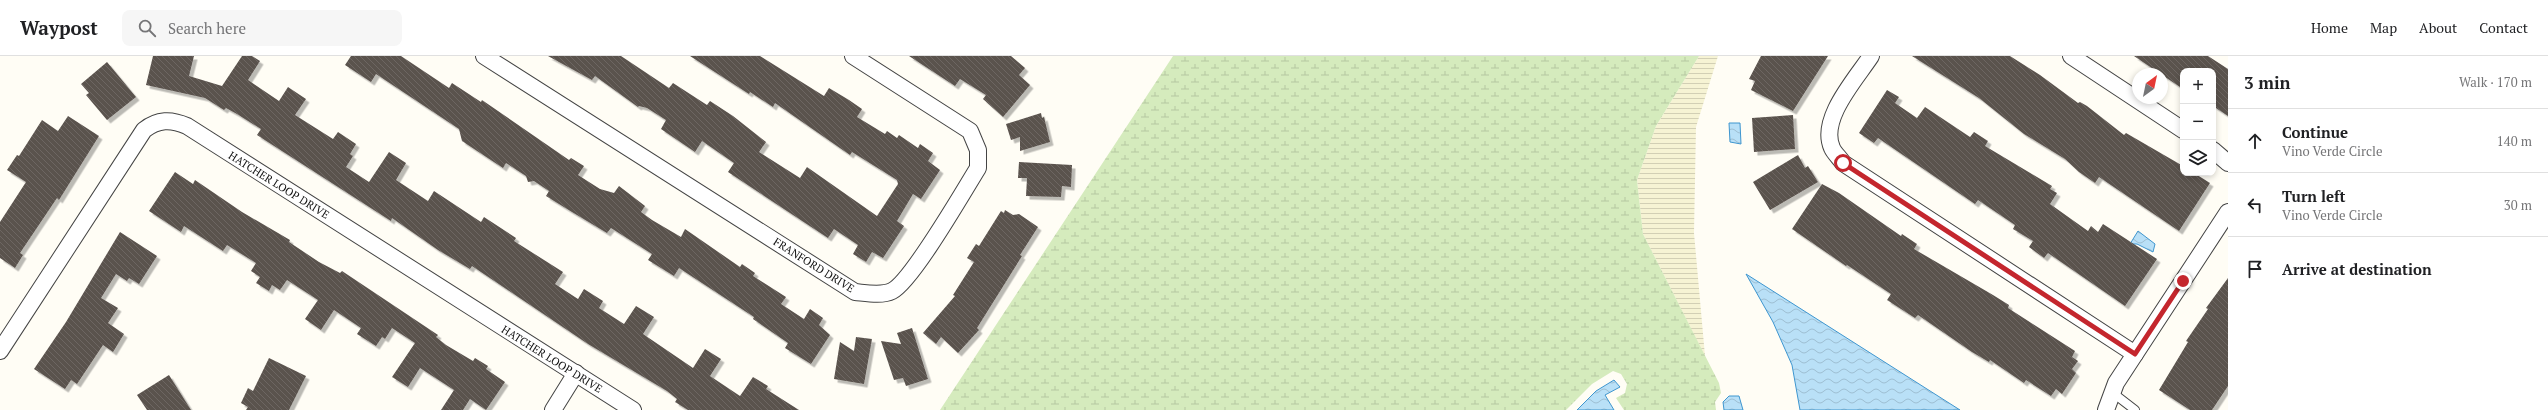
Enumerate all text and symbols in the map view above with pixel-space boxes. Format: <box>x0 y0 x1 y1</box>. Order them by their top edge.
search box <box>122 10 402 46</box>
text: Waypost <box>20 15 98 40</box>
icon: search <box>136 17 158 39</box>
text: Search here <box>168 18 246 38</box>
text: Home <box>2311 18 2348 37</box>
text: Map <box>2370 18 2397 37</box>
text: About <box>2419 18 2457 37</box>
text: Contact <box>2479 18 2528 37</box>
north arrow <box>2132 68 2168 104</box>
map controls <box>2180 68 2216 176</box>
button: + <box>2180 68 2216 104</box>
text: 3 min <box>2244 71 2291 94</box>
text: Walk · 170 m <box>2459 73 2532 91</box>
button: − <box>2180 104 2216 140</box>
text: Continue <box>2282 122 2348 142</box>
icon: ahead <box>2244 130 2266 152</box>
text: 140 m <box>2497 132 2532 150</box>
button: layers <box>2180 140 2216 176</box>
text: Vino Verde Circle <box>2282 142 2382 160</box>
street label: HATCHER LOOP DRIVE <box>226 148 332 222</box>
route start <box>1834 154 1852 172</box>
text: Turn left <box>2282 186 2346 206</box>
icon: left <box>2244 194 2266 216</box>
text: 30 m <box>2504 196 2532 214</box>
text: Vino Verde Circle <box>2282 206 2382 224</box>
street label: FRANFORD DRIVE <box>771 234 857 296</box>
icon: arrive <box>2244 258 2266 280</box>
text: Arrive at destination <box>2282 259 2432 279</box>
route end <box>2174 272 2192 290</box>
street label: HATCHER LOOP DRIVE <box>499 322 605 396</box>

